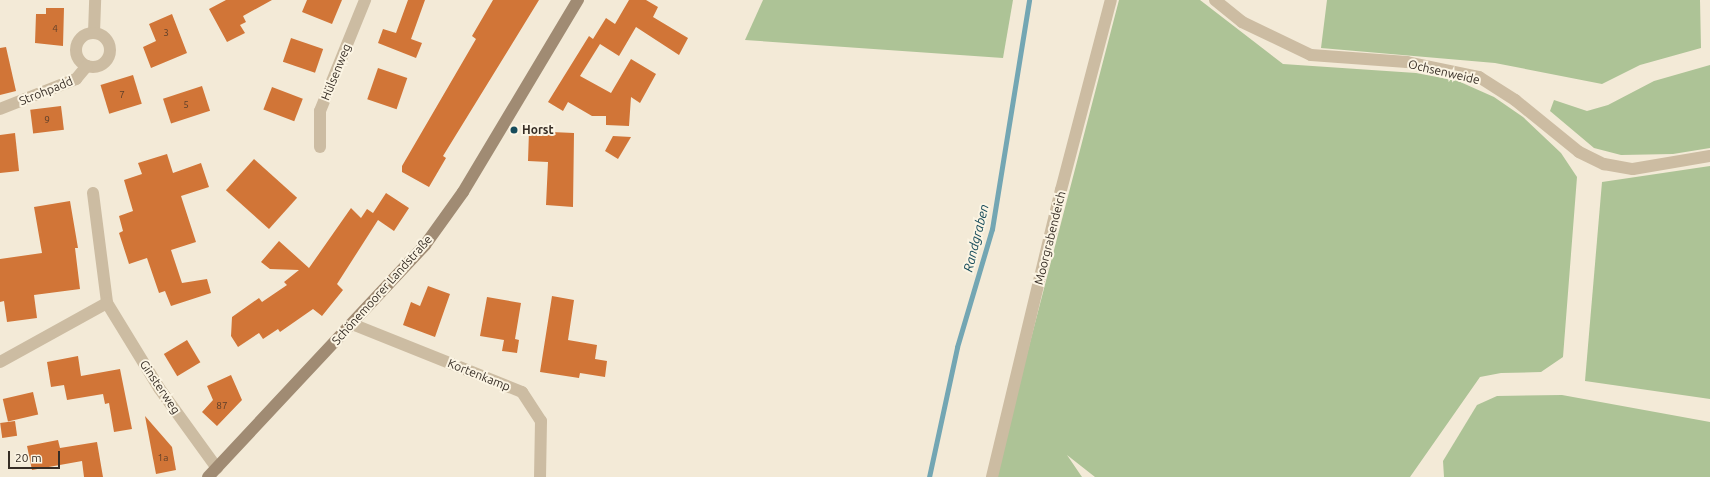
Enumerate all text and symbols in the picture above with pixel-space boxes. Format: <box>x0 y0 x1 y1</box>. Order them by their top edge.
house number: 4 <box>52 23 58 35</box>
house number: 3 <box>163 27 169 39</box>
street label: Hülsenweg <box>318 42 354 102</box>
street label: Ochsenweide <box>1407 57 1481 87</box>
street label: Strohpadd <box>17 74 75 108</box>
house number: 7 <box>119 89 125 101</box>
house number: 5 <box>183 99 189 111</box>
house number: 9 <box>44 114 50 126</box>
place label: Horst <box>522 123 554 137</box>
marker: Horst <box>509 125 519 135</box>
street label: Moorgrabendeich <box>1031 190 1069 286</box>
water label: Randgraben <box>960 203 992 273</box>
street label: Schönemoorer Landstraße <box>329 232 435 348</box>
street label: Kortenkamp <box>445 356 513 394</box>
street label: Ginsterweg <box>137 357 183 417</box>
house number: 87 <box>216 400 228 412</box>
scale bar <box>10 443 62 469</box>
text: 20 m <box>15 451 42 464</box>
house number: 1a <box>158 452 168 464</box>

